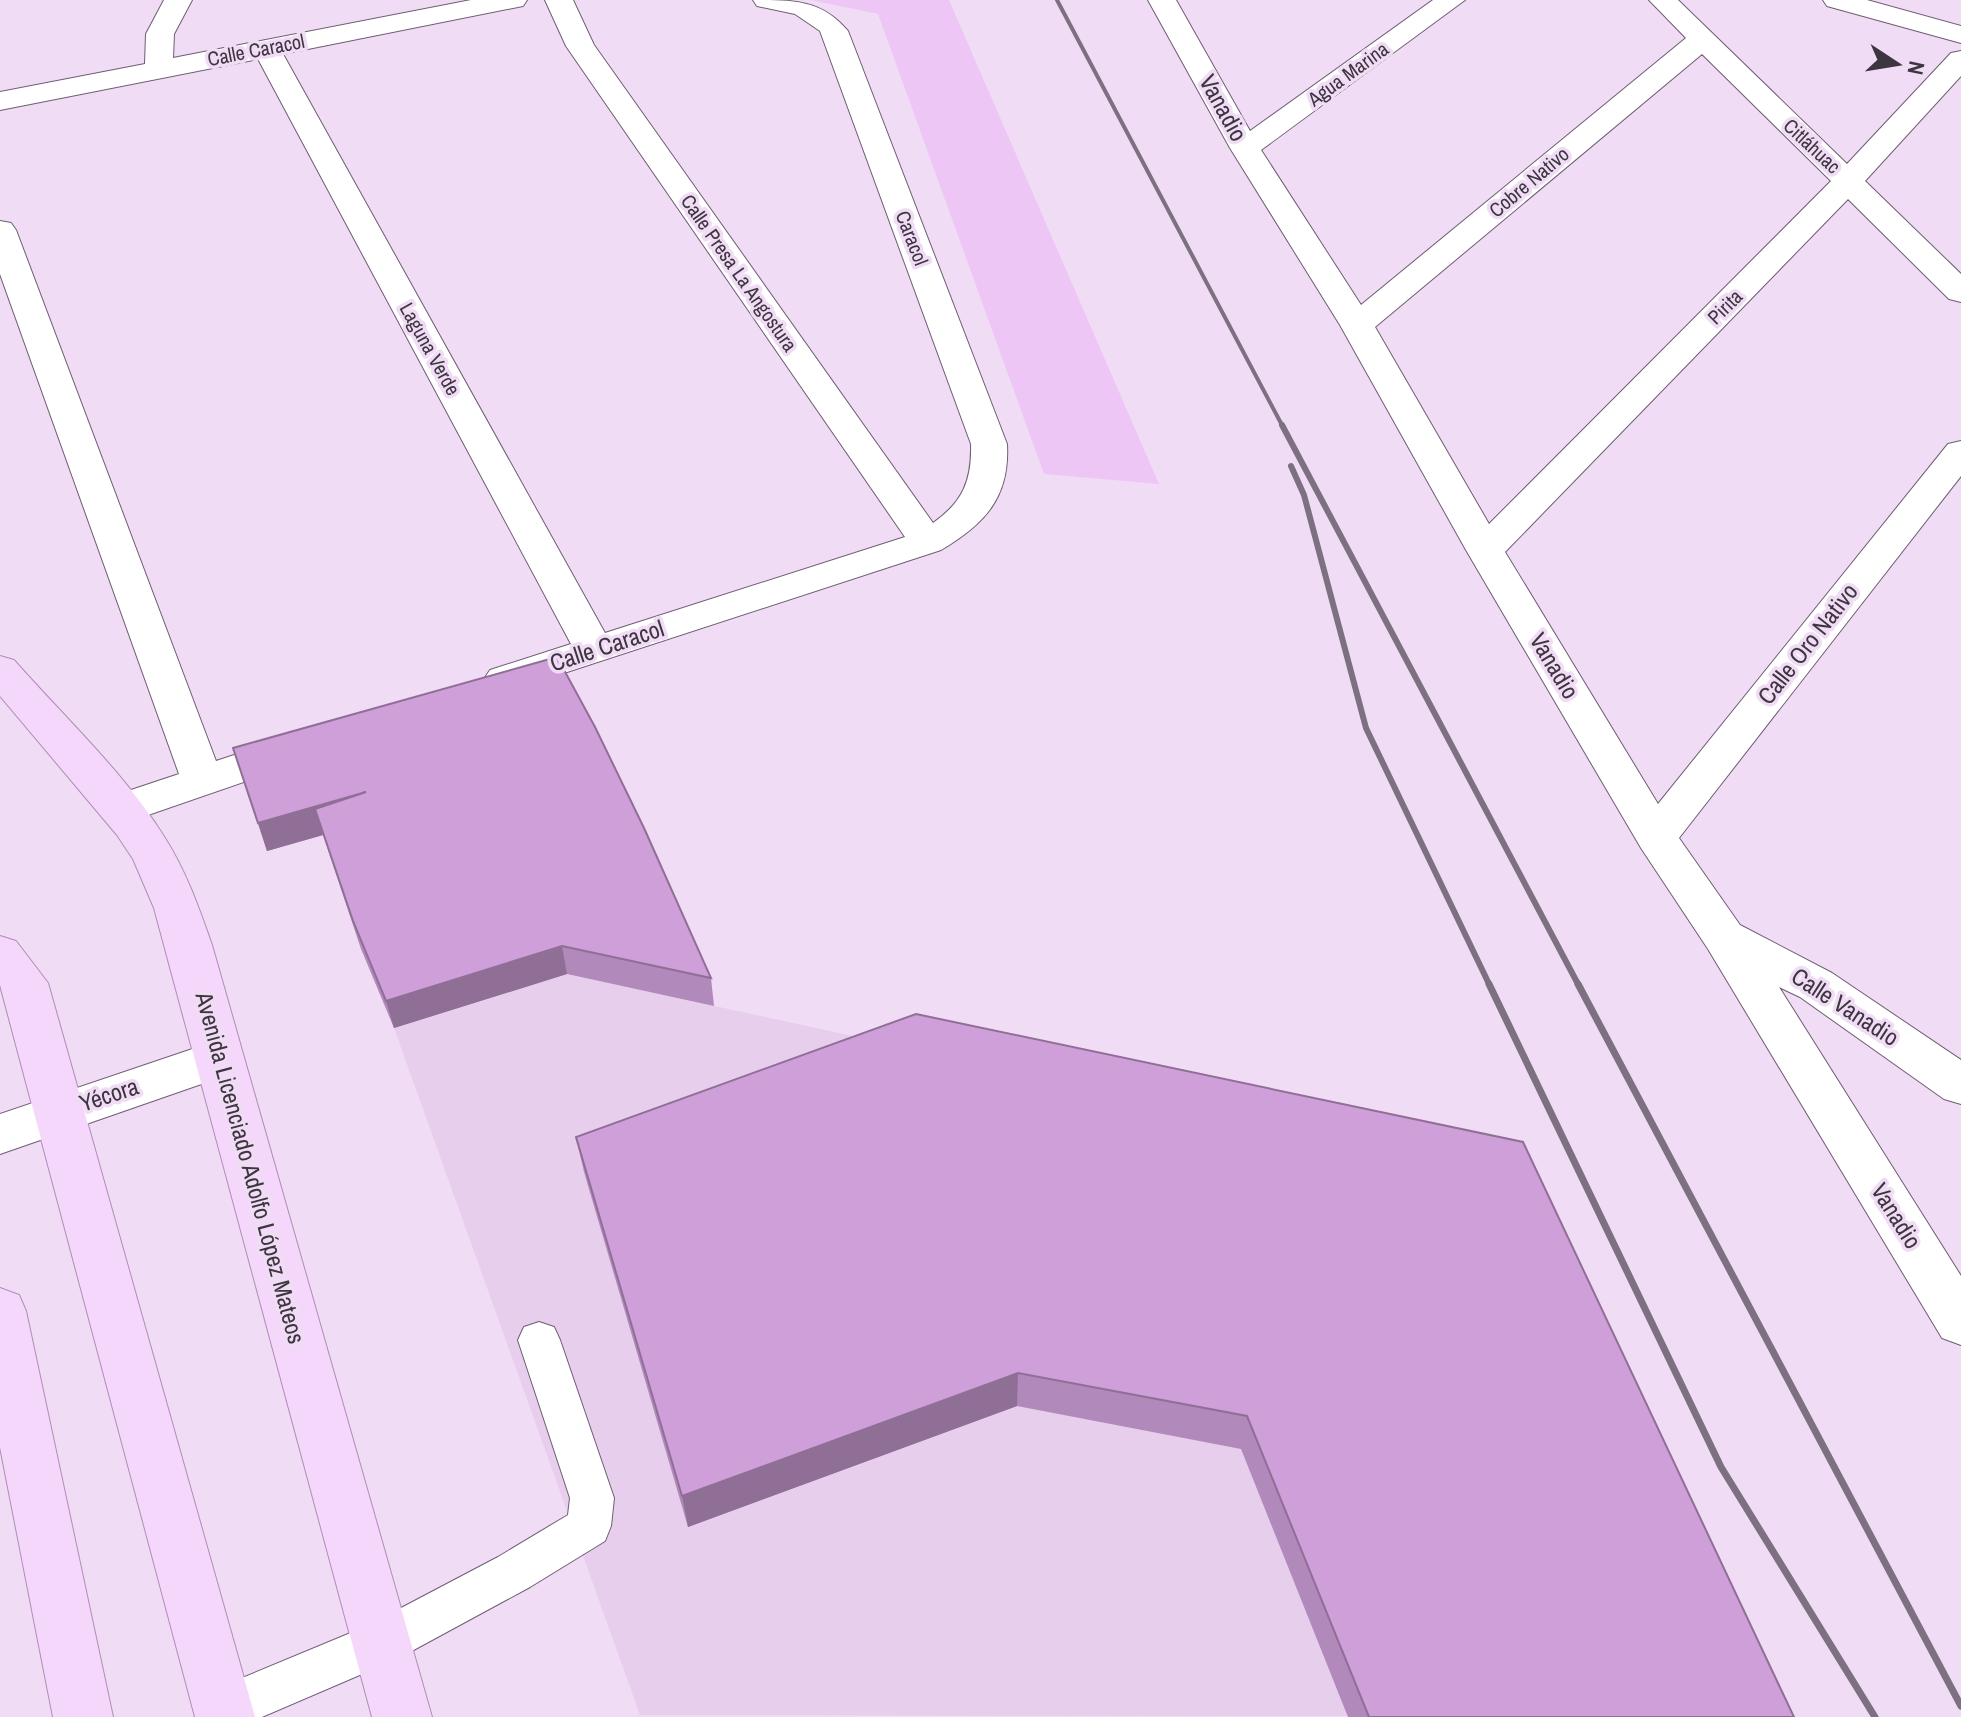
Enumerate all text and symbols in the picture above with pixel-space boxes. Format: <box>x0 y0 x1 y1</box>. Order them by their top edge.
north arrow <box>1857 24 1937 104</box>
street label: Calle Caracol <box>205 27 307 72</box>
street label: Agua Marina <box>1301 35 1394 113</box>
text: N <box>1901 59 1933 78</box>
street label: Vanadio <box>1192 68 1255 147</box>
street label: Citláhuac <box>1778 112 1847 179</box>
street label: Cobre Nativo <box>1483 140 1574 223</box>
street label: Calle Presa La Angostura <box>675 189 804 357</box>
street label: Caracol <box>890 207 935 269</box>
street label: Pirita <box>1701 283 1748 330</box>
street label: Laguna Verde <box>394 298 467 400</box>
street label: Calle Oro Nativo <box>1750 576 1865 711</box>
street label: Calle Caracol <box>546 612 668 679</box>
street label: Vanadio <box>1523 626 1587 705</box>
street label: Calle Vanadio <box>1786 959 1905 1053</box>
street label: Avenida Licenciado Adolfo López Mateos <box>188 987 313 1347</box>
street label: Yécora <box>75 1069 142 1119</box>
street label: Vanadio <box>1864 1177 1929 1254</box>

